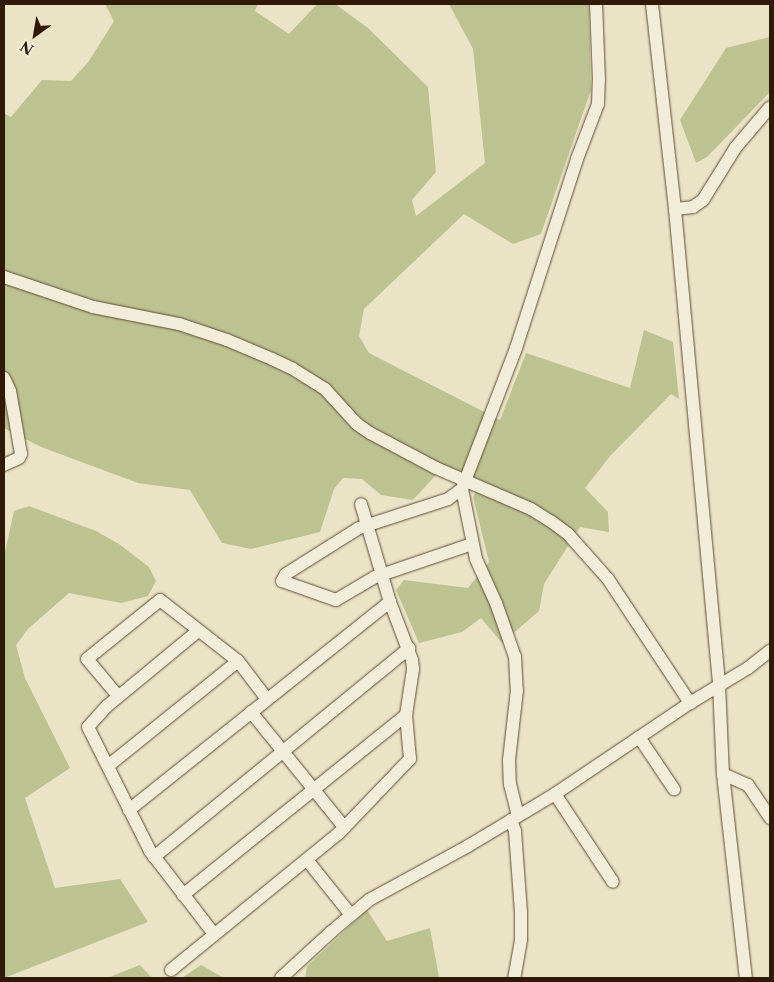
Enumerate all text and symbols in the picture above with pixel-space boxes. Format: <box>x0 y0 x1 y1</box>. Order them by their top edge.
north arrow <box>10 10 60 60</box>
text: N <box>17 37 37 59</box>

